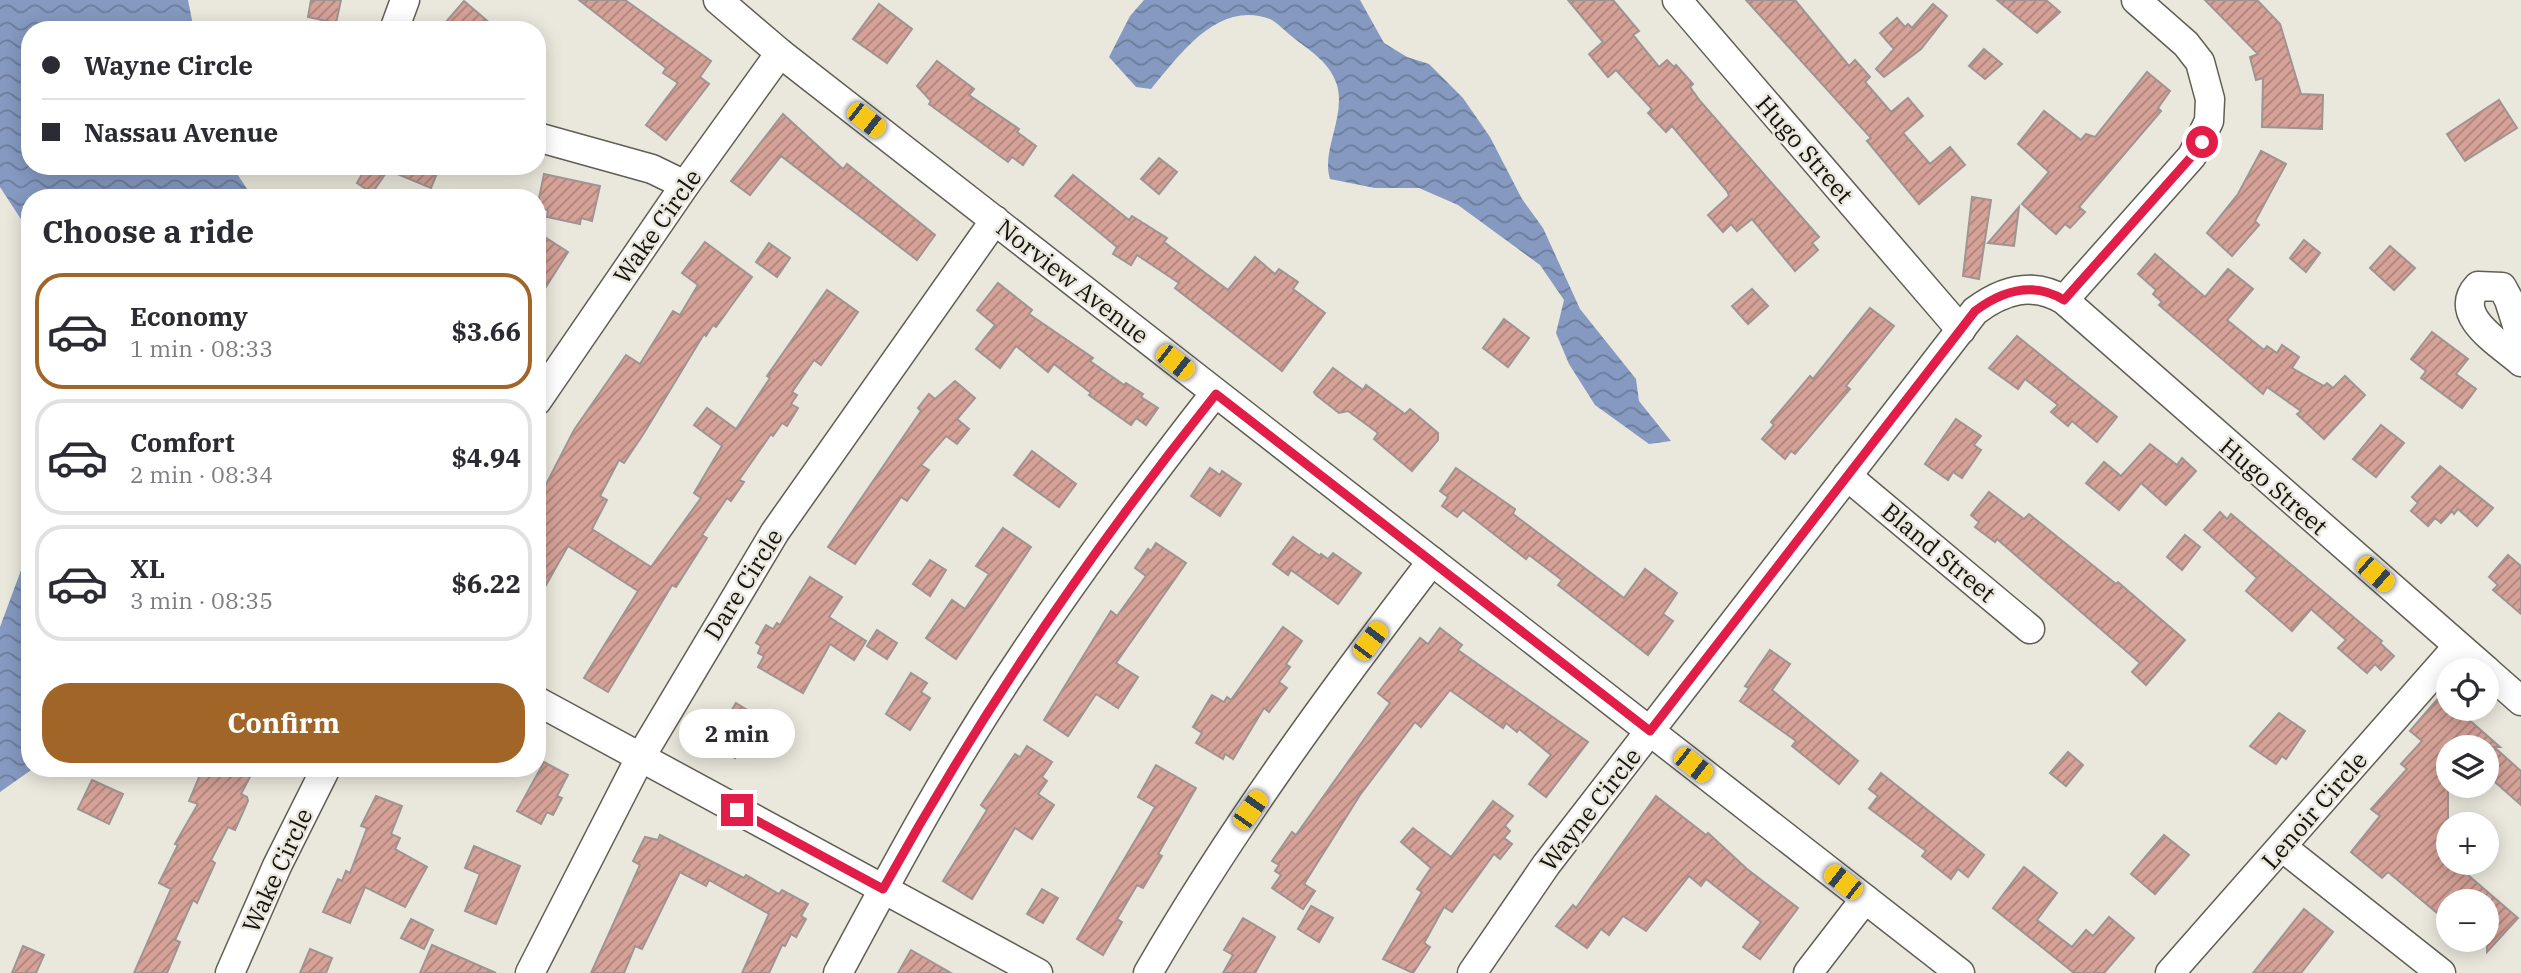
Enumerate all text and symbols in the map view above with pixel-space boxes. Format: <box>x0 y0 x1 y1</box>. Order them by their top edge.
text: Wayne Circle <box>84 48 253 82</box>
street label: Hugo Street <box>1749 88 1861 210</box>
car <box>843 99 890 141</box>
text: Nassau Avenue <box>84 115 278 149</box>
route start <box>2186 126 2218 158</box>
street label: Wake Circle <box>606 162 708 290</box>
text: Choose a ride <box>42 210 254 252</box>
street label: Norview Avenue <box>990 211 1156 351</box>
text: Economy <box>130 299 248 333</box>
icon: car <box>46 300 109 363</box>
text: $3.66 <box>451 314 521 348</box>
text: 1 min · 08:33 <box>130 333 273 363</box>
car <box>1152 341 1199 383</box>
text: Comfort <box>130 425 235 459</box>
icon: car <box>46 426 109 489</box>
street label: Hugo Street <box>2213 430 2335 542</box>
text: $4.94 <box>451 440 521 474</box>
text: 2 min · 08:34 <box>130 459 273 489</box>
street label: Bland Street <box>1875 495 2003 609</box>
street label: Dare Circle <box>696 522 790 646</box>
text: XL <box>130 551 165 585</box>
icon: car <box>46 552 109 615</box>
car <box>2353 552 2398 596</box>
text: $6.22 <box>451 566 521 600</box>
text: 3 min · 08:35 <box>130 585 273 615</box>
car <box>1349 618 1392 664</box>
map controls <box>2436 658 2499 952</box>
button: locate <box>2436 658 2499 721</box>
button: Confirm <box>42 683 525 763</box>
callout: 2 min <box>679 708 795 758</box>
text: 2 min <box>705 718 769 748</box>
button: layers <box>2436 735 2499 798</box>
street label: Wayne Circle <box>1532 741 1648 877</box>
car <box>1670 744 1717 786</box>
street label: Lenoir Circle <box>2254 744 2374 876</box>
car <box>1230 787 1271 833</box>
route end <box>721 794 753 826</box>
street label: Wake Circle <box>234 803 320 937</box>
button: + <box>2436 812 2499 875</box>
car <box>1820 861 1867 903</box>
button: − <box>2436 889 2499 952</box>

